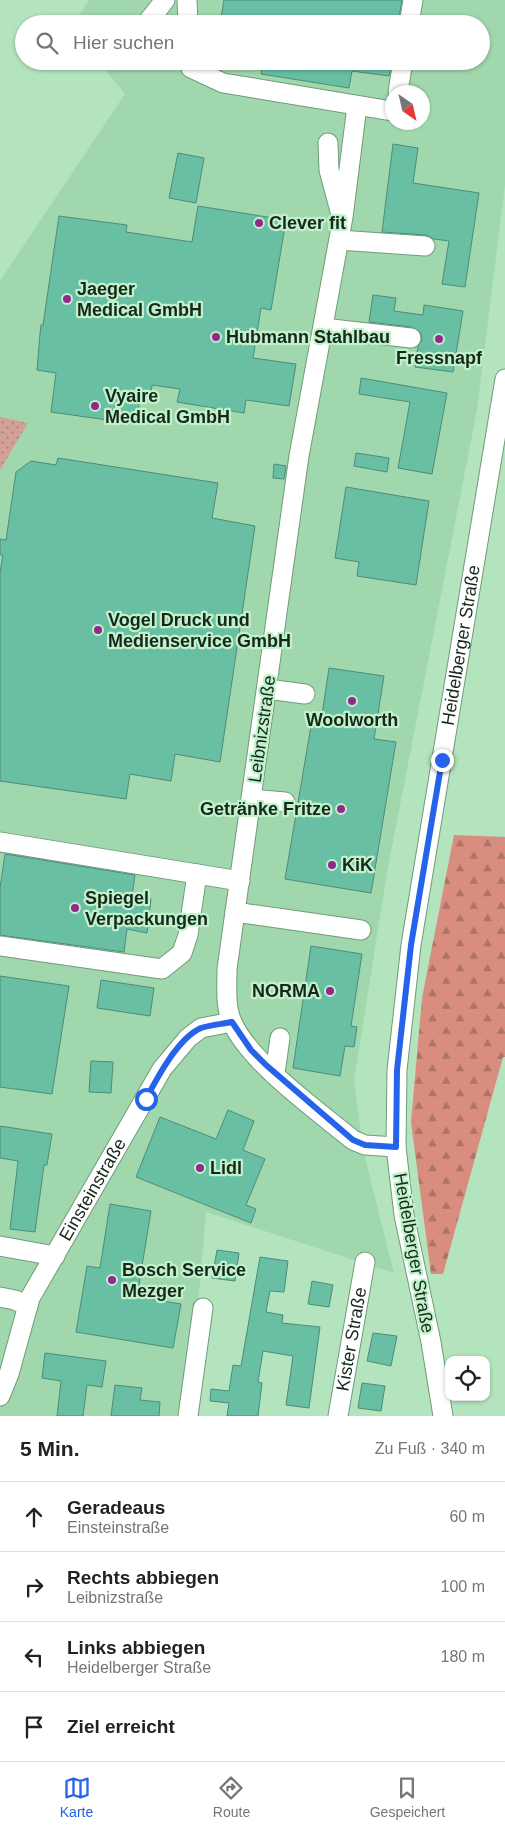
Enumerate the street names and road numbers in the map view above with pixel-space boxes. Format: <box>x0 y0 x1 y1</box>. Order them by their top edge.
street label: Heidelberger Straße <box>438 564 484 727</box>
street label: Leibnizstraße <box>245 674 279 784</box>
street label: Einsteinstraße <box>55 1135 130 1244</box>
street label: Heidelberger Straße <box>390 1171 438 1335</box>
street label: Kister Straße <box>333 1286 370 1393</box>

